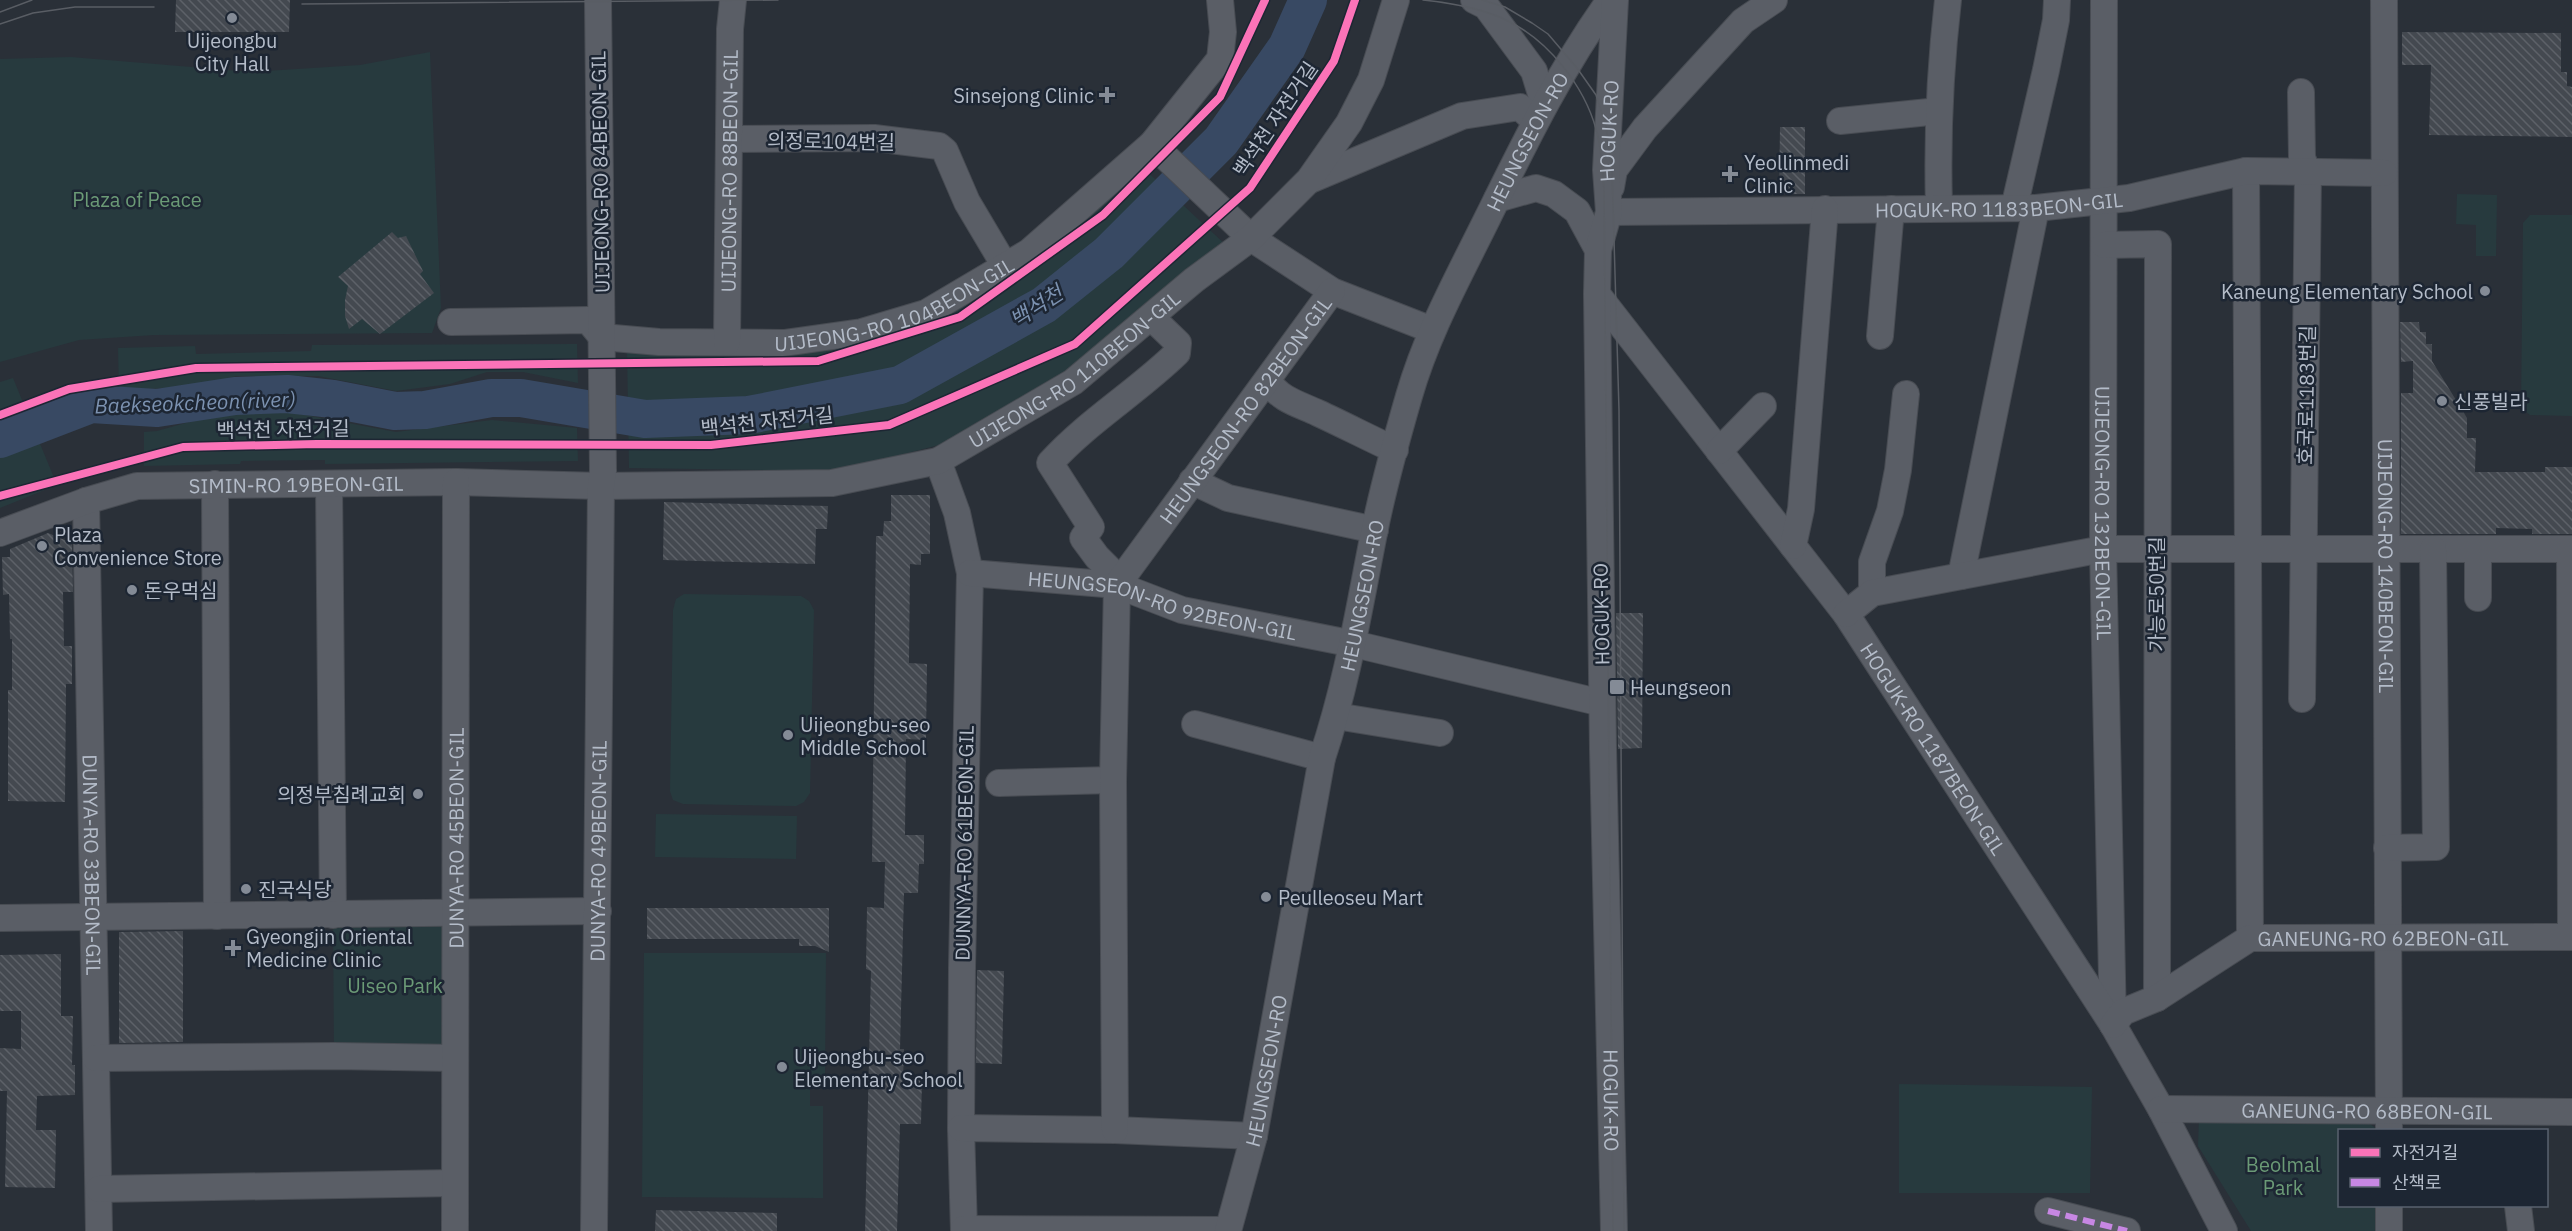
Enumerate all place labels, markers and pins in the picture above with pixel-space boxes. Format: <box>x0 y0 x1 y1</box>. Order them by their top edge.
marker: Uijeongbu City Hall <box>225 11 239 25</box>
place label: Uijeongbu City Hall <box>187 27 277 77</box>
place label: Sinsejong Clinic <box>953 82 1094 109</box>
marker: Sinsejong Clinic <box>1098 86 1116 104</box>
place label: Yeollinmedi Clinic <box>1744 149 1849 199</box>
marker: Yeollinmedi Clinic <box>1721 165 1739 183</box>
place label: Kaneung Elementary School <box>2221 278 2473 305</box>
marker: Kaneung Elementary School <box>2478 284 2492 298</box>
place label: 신풍빌라 <box>2454 388 2528 415</box>
marker: 신풍빌라 <box>2435 394 2449 408</box>
place label: Plaza Convenience Store <box>54 521 222 571</box>
marker: Plaza Convenience Store <box>35 539 49 553</box>
place label: 돈우먹심 <box>144 577 218 604</box>
marker: 돈우먹심 <box>125 583 139 597</box>
place label: Heungseon <box>1630 674 1732 701</box>
marker: Heungseon <box>1608 678 1626 696</box>
place label: Uijeongbu-seo Middle School <box>800 711 931 761</box>
marker: Uijeongbu-seo Middle School <box>781 728 795 742</box>
place label: 의정부침례교회 <box>277 781 406 808</box>
marker: 의정부침례교회 <box>411 787 425 801</box>
place label: 진국식당 <box>258 876 332 903</box>
marker: 진국식당 <box>239 882 253 896</box>
place label: Peulleoseu Mart <box>1278 884 1423 911</box>
marker: Peulleoseu Mart <box>1259 890 1273 904</box>
place label: Gyeongjin Oriental Medicine Clinic <box>246 923 412 973</box>
marker: Gyeongjin Oriental Medicine Clinic <box>224 939 242 957</box>
place label: Uijeongbu-seo Elementary School <box>794 1043 963 1093</box>
marker: Uijeongbu-seo Elementary School <box>775 1060 789 1074</box>

